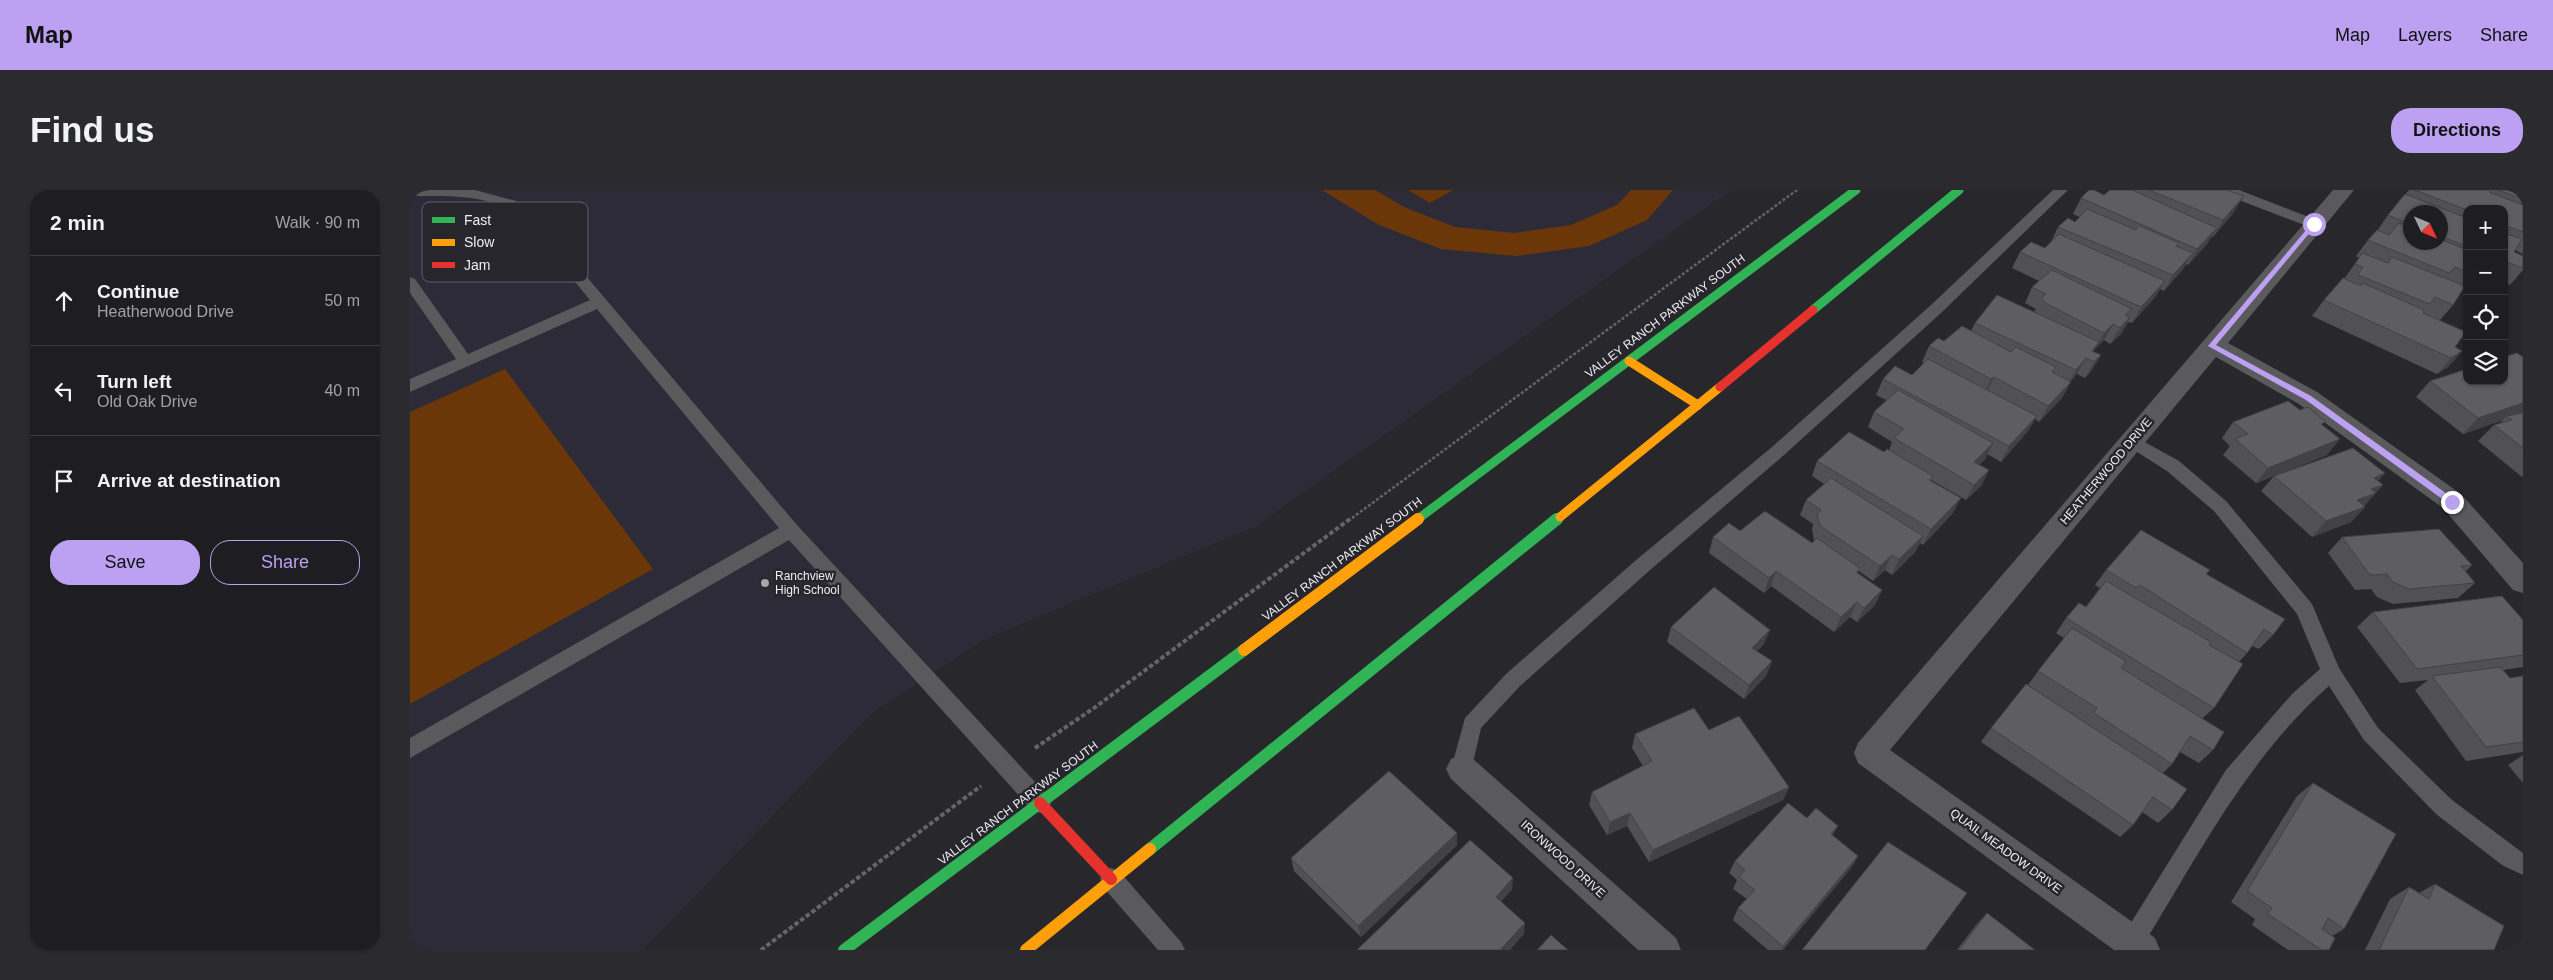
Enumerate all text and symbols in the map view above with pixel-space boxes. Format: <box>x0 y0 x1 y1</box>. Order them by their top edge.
text: Map <box>25 21 73 48</box>
text: Map <box>2335 25 2370 45</box>
text: Layers <box>2398 25 2452 45</box>
text: Share <box>2480 25 2528 45</box>
button: Directions <box>2391 108 2523 153</box>
text: Find us <box>30 110 154 149</box>
legend <box>422 202 588 282</box>
north arrow <box>2403 205 2448 250</box>
map controls <box>2463 205 2508 385</box>
button: + <box>2463 205 2508 250</box>
text: 2 min <box>50 211 105 234</box>
text: Fast <box>464 212 491 228</box>
route start <box>2303 213 2326 236</box>
text: Walk · 90 m <box>275 214 360 231</box>
text: Slow <box>464 234 495 250</box>
button: − <box>2463 250 2508 295</box>
street label: VALLEY RANCH PARKWAY SOUTH <box>1582 251 1748 381</box>
text: Jam <box>464 257 490 273</box>
text: Continue <box>97 281 179 302</box>
icon: ahead <box>50 287 78 315</box>
text: 50 m <box>324 292 360 309</box>
button: locate <box>2463 295 2508 340</box>
text: Heatherwood Drive <box>97 303 234 320</box>
button: layers <box>2463 340 2508 385</box>
text: Turn left <box>97 371 172 392</box>
icon: left <box>50 377 78 405</box>
text: 40 m <box>324 382 360 399</box>
text: Old Oak Drive <box>97 393 197 410</box>
street label: HEATHERWOOD DRIVE <box>2057 415 2155 527</box>
icon: arrive <box>50 467 78 495</box>
text: Arrive at destination <box>97 470 281 491</box>
route end <box>2441 491 2464 514</box>
street label: VALLEY RANCH PARKWAY SOUTH <box>1259 494 1425 624</box>
button: Save <box>50 540 200 585</box>
button: Share <box>210 540 360 585</box>
place label: Ranchview High School <box>775 569 840 597</box>
marker: Ranchview High School <box>759 577 771 589</box>
street label: VALLEY RANCH PARKWAY SOUTH <box>935 738 1101 868</box>
street label: QUAIL MEADOW DRIVE <box>1948 806 2064 896</box>
street label: IRONWOOD DRIVE <box>1518 817 1608 901</box>

